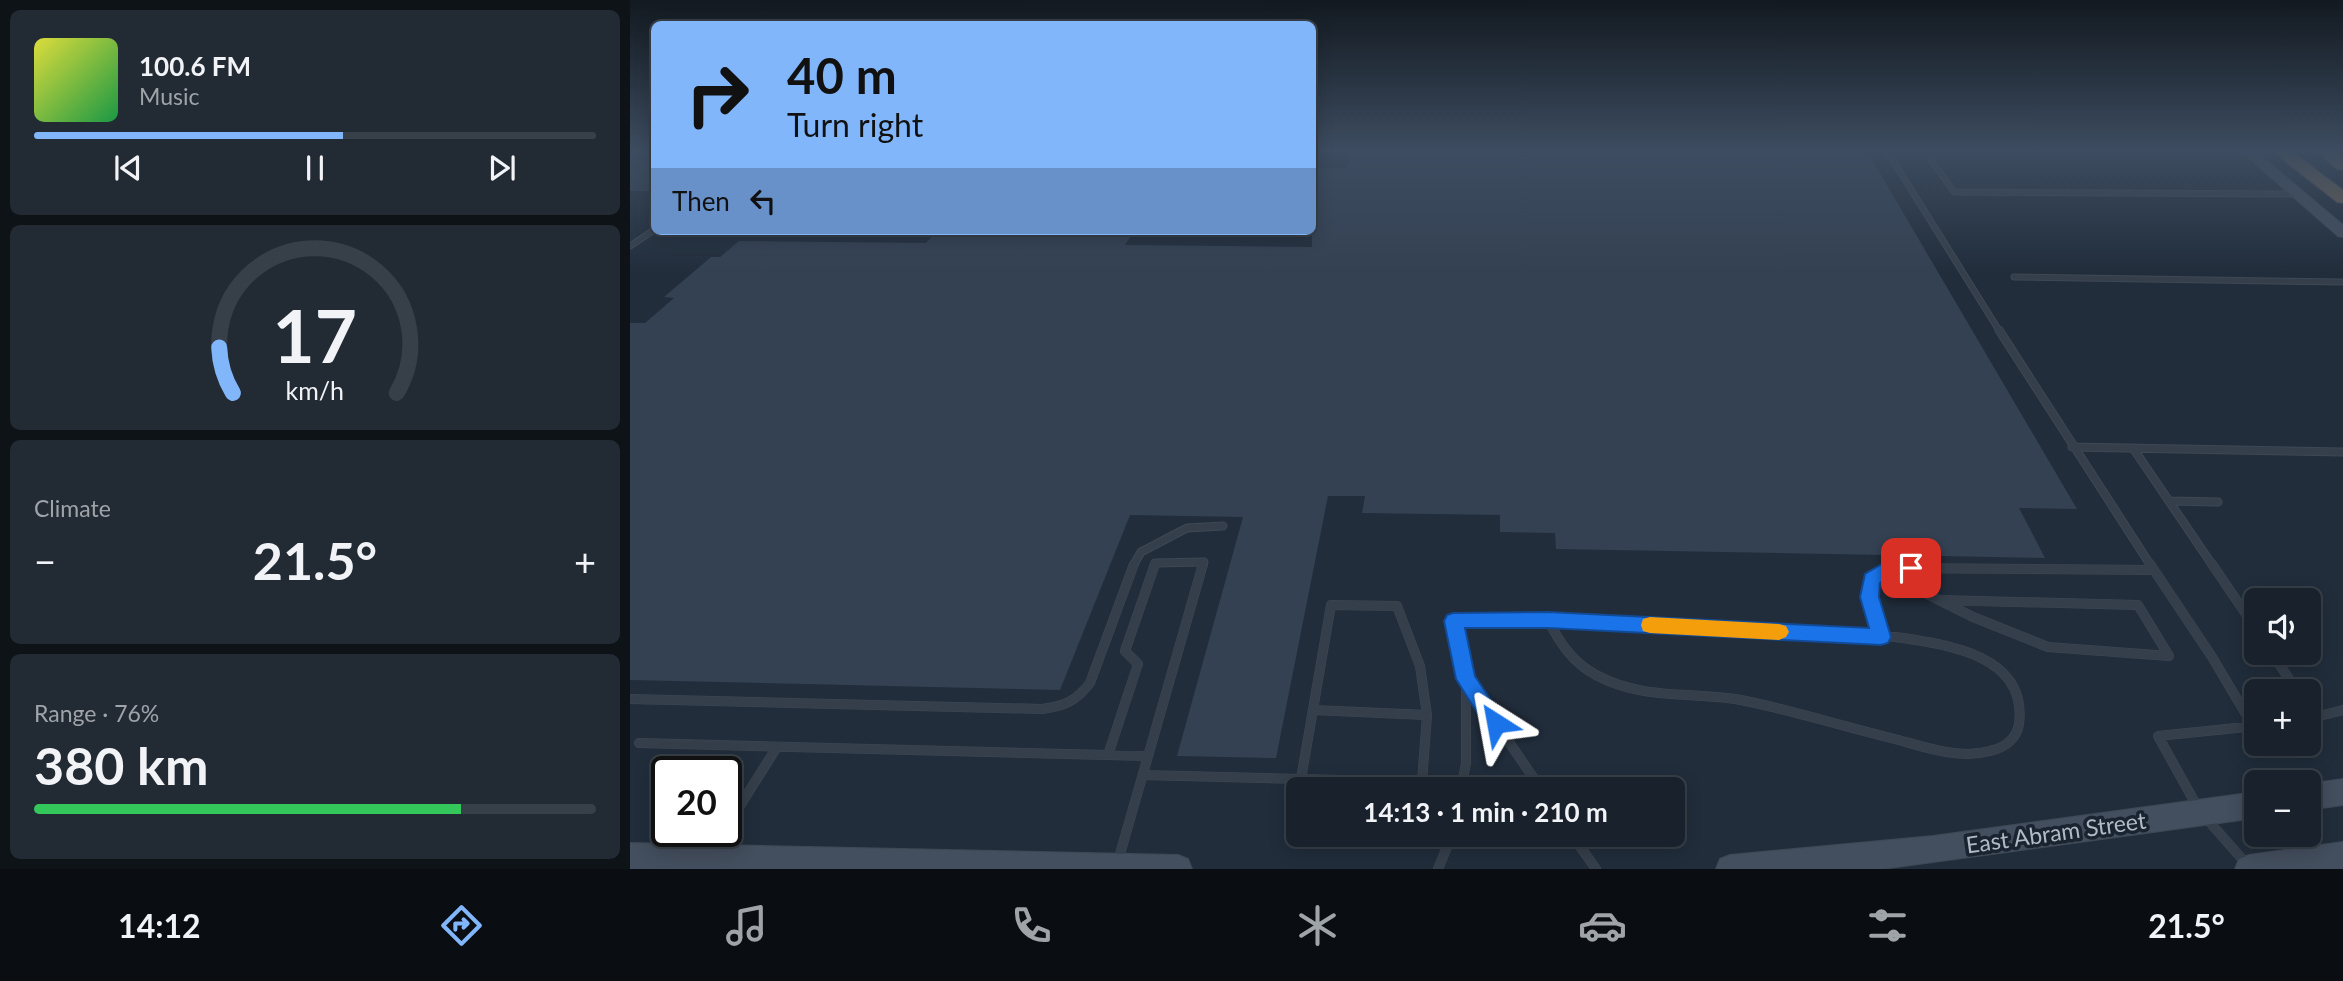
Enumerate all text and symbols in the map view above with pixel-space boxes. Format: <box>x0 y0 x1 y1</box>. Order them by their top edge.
text: 40 m <box>787 46 897 104</box>
icon: right <box>672 49 763 140</box>
text: 100.6 FM <box>139 50 251 82</box>
text: Music <box>139 82 199 110</box>
text: Turn right <box>787 105 923 144</box>
icon: previous <box>109 149 147 187</box>
icon: pause <box>296 149 334 187</box>
icon: next <box>483 149 521 187</box>
icon: left <box>744 182 782 220</box>
text: Then <box>672 185 730 217</box>
text: 17 <box>273 292 357 380</box>
text: km/h <box>286 375 344 405</box>
text: Climate <box>34 494 111 522</box>
text: 21.5° <box>253 529 377 591</box>
text: − <box>34 538 56 584</box>
text: + <box>574 538 596 584</box>
pin <box>1881 538 1941 598</box>
icon: arrive <box>1892 549 1930 587</box>
map controls <box>2244 588 2321 847</box>
button: sound <box>2244 588 2321 665</box>
button: + <box>2244 679 2321 756</box>
position arrow <box>1459 686 1533 760</box>
text: Range · 76% <box>34 699 159 727</box>
text: 380 km <box>34 734 208 796</box>
speed limit sign: 20 <box>651 756 742 847</box>
button: − <box>2244 770 2321 847</box>
text: 14:13 · 1 min · 210 m <box>1363 796 1608 828</box>
street label: East Abram Street <box>1964 805 2148 858</box>
icon: directions <box>437 901 486 950</box>
icon: music <box>722 901 771 950</box>
icon: phone <box>1007 901 1056 950</box>
icon: climate <box>1293 901 1342 950</box>
icon: car <box>1578 901 1627 950</box>
icon: filters <box>1863 901 1912 950</box>
text: 14:12 <box>118 906 201 945</box>
text: 21.5° <box>2148 906 2225 945</box>

